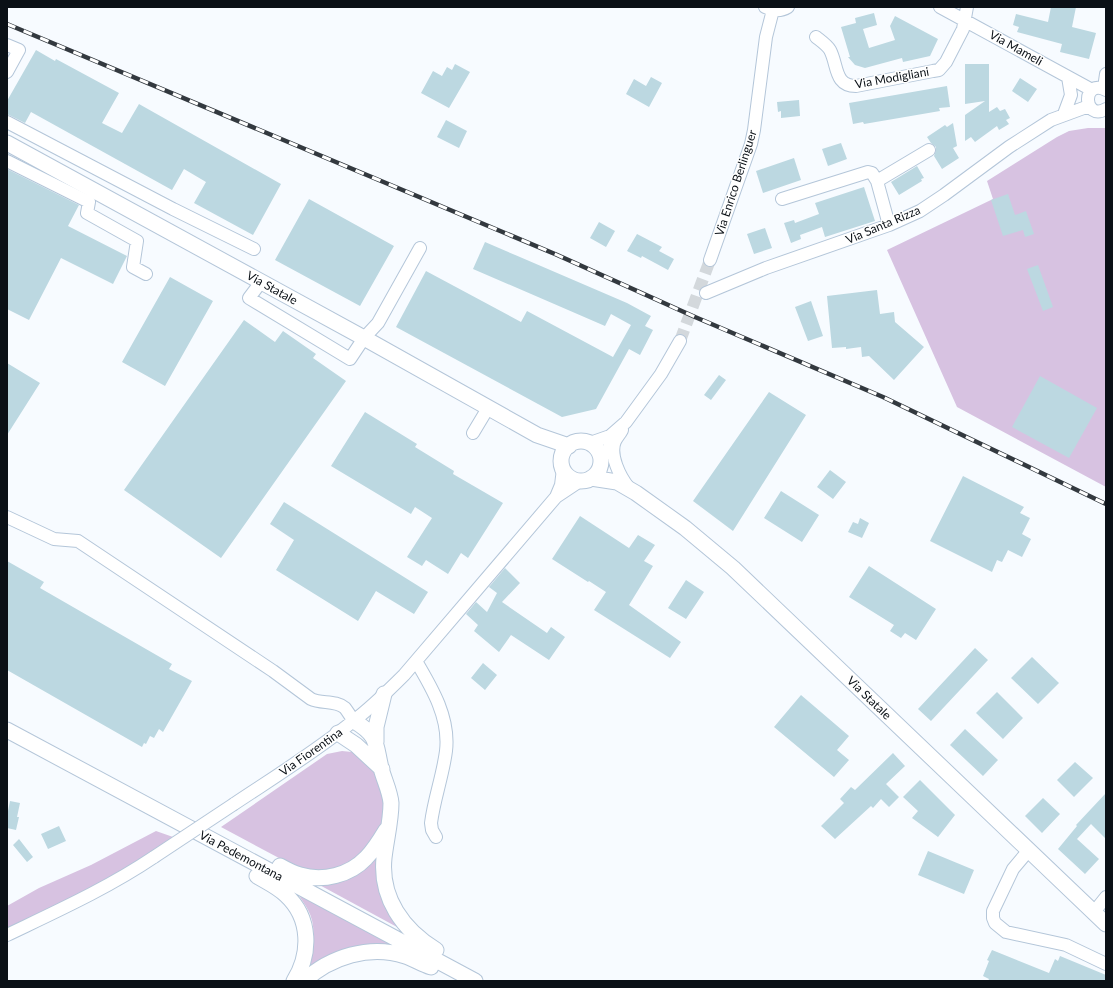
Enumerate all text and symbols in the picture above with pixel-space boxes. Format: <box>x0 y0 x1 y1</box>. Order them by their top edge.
street label: Via Mameli <box>987 27 1046 68</box>
street label: Via Modigliani <box>854 64 930 91</box>
street label: Via Enrico Berlinguer <box>711 127 760 238</box>
street label: Via Santa Rizza <box>843 202 922 247</box>
street label: Via Statale <box>244 267 300 308</box>
street label: Via Statale <box>844 673 895 722</box>
street label: Via Fiorentina <box>276 724 345 779</box>
street label: Via Pedemontana <box>197 827 286 884</box>

